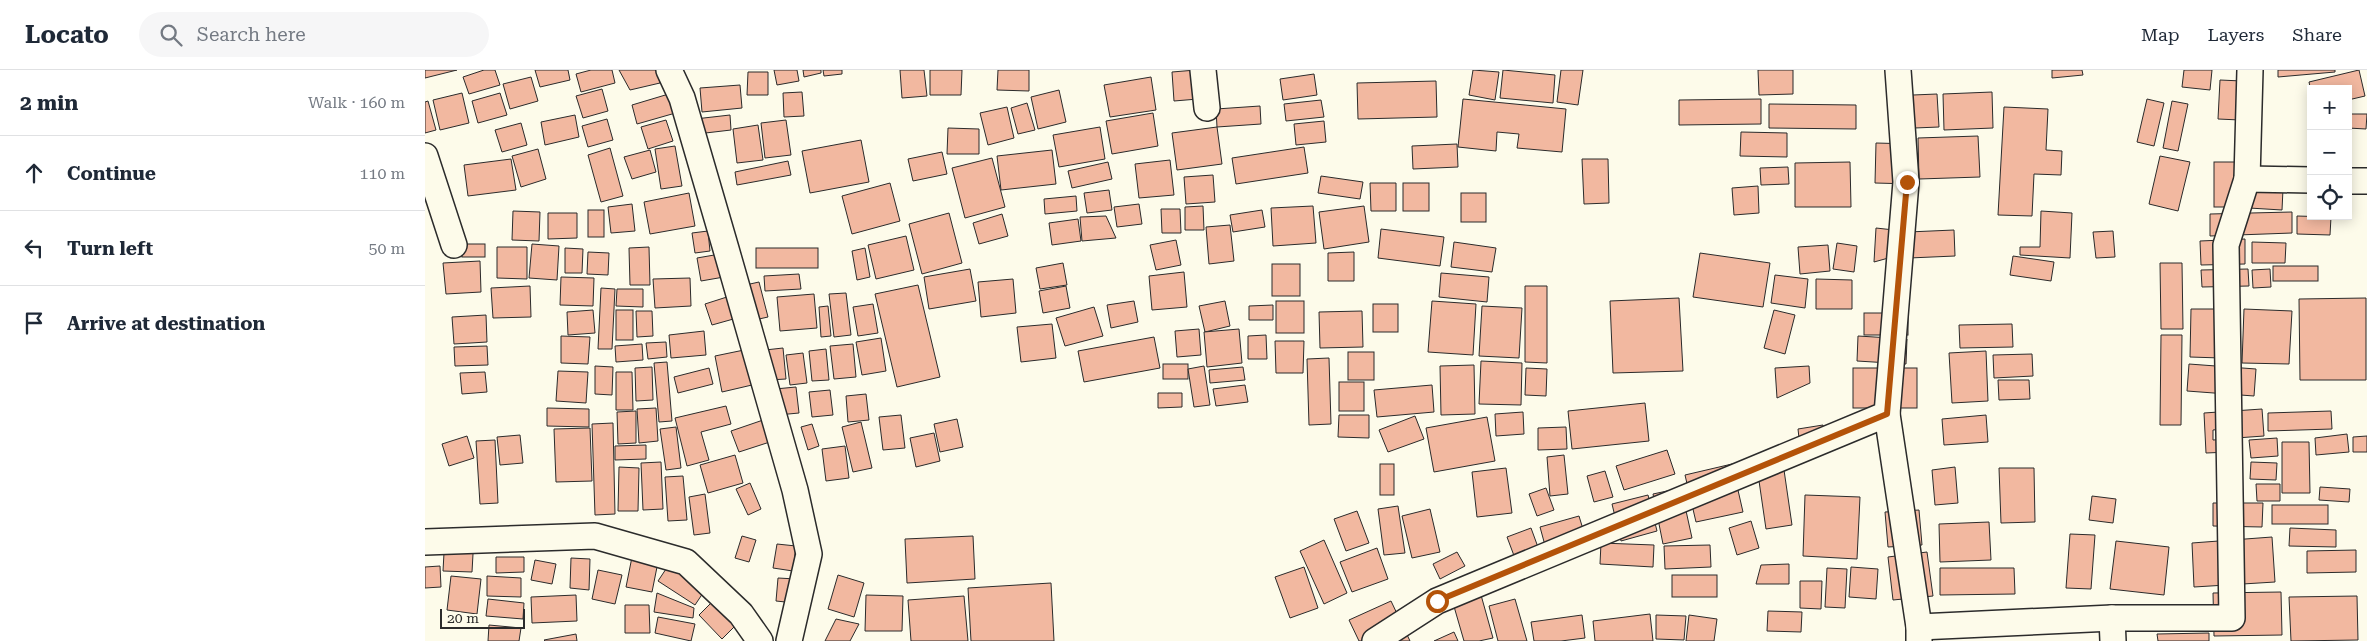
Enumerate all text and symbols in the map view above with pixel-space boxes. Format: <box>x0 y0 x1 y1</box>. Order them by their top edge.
search box <box>139 12 489 57</box>
text: Locato <box>25 21 109 49</box>
icon: search <box>157 21 185 49</box>
text: Search here <box>197 23 306 46</box>
text: Map <box>2141 24 2180 45</box>
text: Layers <box>2208 24 2264 45</box>
text: Share <box>2292 24 2342 45</box>
map controls <box>2307 85 2352 220</box>
button: + <box>2307 85 2352 130</box>
text: 2 min <box>20 91 78 115</box>
text: Walk · 160 m <box>308 93 405 112</box>
button: − <box>2307 130 2352 175</box>
icon: ahead <box>20 159 48 187</box>
text: Continue <box>67 162 156 185</box>
text: 110 m <box>359 164 405 183</box>
route end <box>1896 171 1919 194</box>
button: locate <box>2307 175 2352 220</box>
icon: left <box>20 234 48 262</box>
text: Turn left <box>67 237 153 260</box>
text: 50 m <box>368 239 405 258</box>
icon: arrive <box>20 309 48 337</box>
text: Arrive at destination <box>67 312 265 335</box>
route start <box>1426 590 1449 613</box>
scale bar <box>440 606 525 629</box>
text: 20 m <box>447 610 479 626</box>

